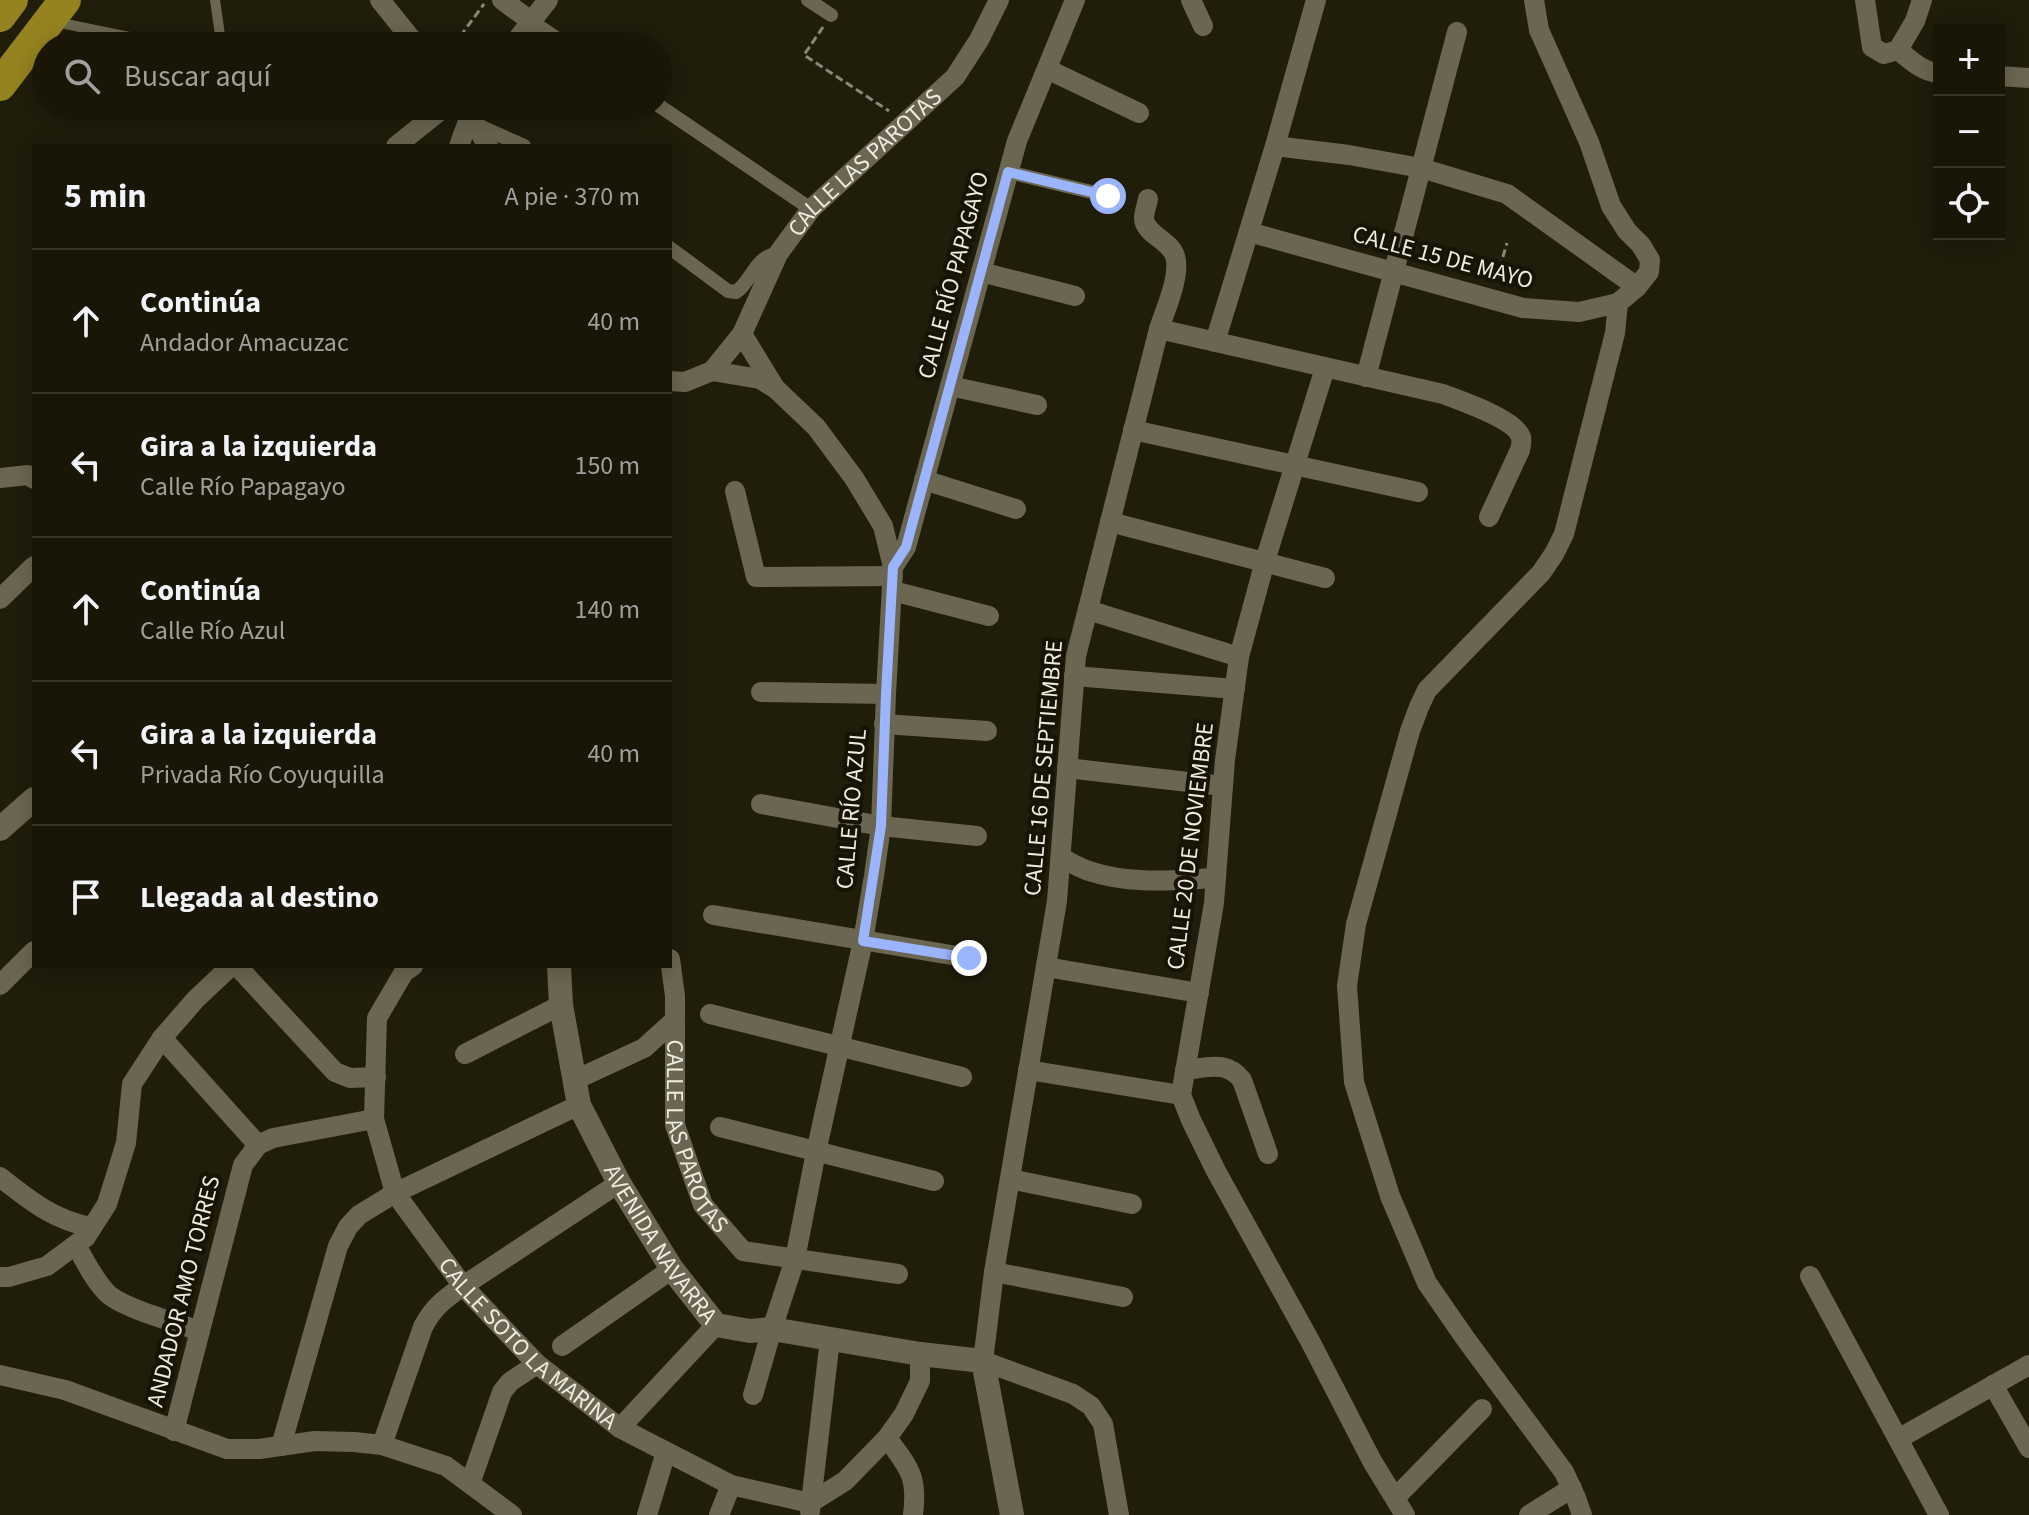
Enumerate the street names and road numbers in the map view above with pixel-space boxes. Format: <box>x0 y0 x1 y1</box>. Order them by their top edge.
street label: CALLE LAS PAROTAS <box>779 80 950 244</box>
street label: CALLE RÍO PAPAGAYO <box>909 168 998 383</box>
street label: CALLE 15 DE MAYO <box>1349 217 1537 298</box>
street label: CALLE 16 DE SEPTIEMBRE <box>1015 639 1072 897</box>
street label: CALLE 20 DE NOVIEMBRE <box>1158 720 1223 972</box>
street label: CALLE RÍO AZUL <box>827 727 876 891</box>
street label: CALLE LAS PAROTAS <box>656 1039 737 1241</box>
street label: AVENIDA NAVARRA <box>594 1158 726 1332</box>
street label: ANDADOR AMO TORRES <box>138 1172 229 1411</box>
street label: CALLE SOTO LA MARINA <box>430 1250 625 1438</box>

